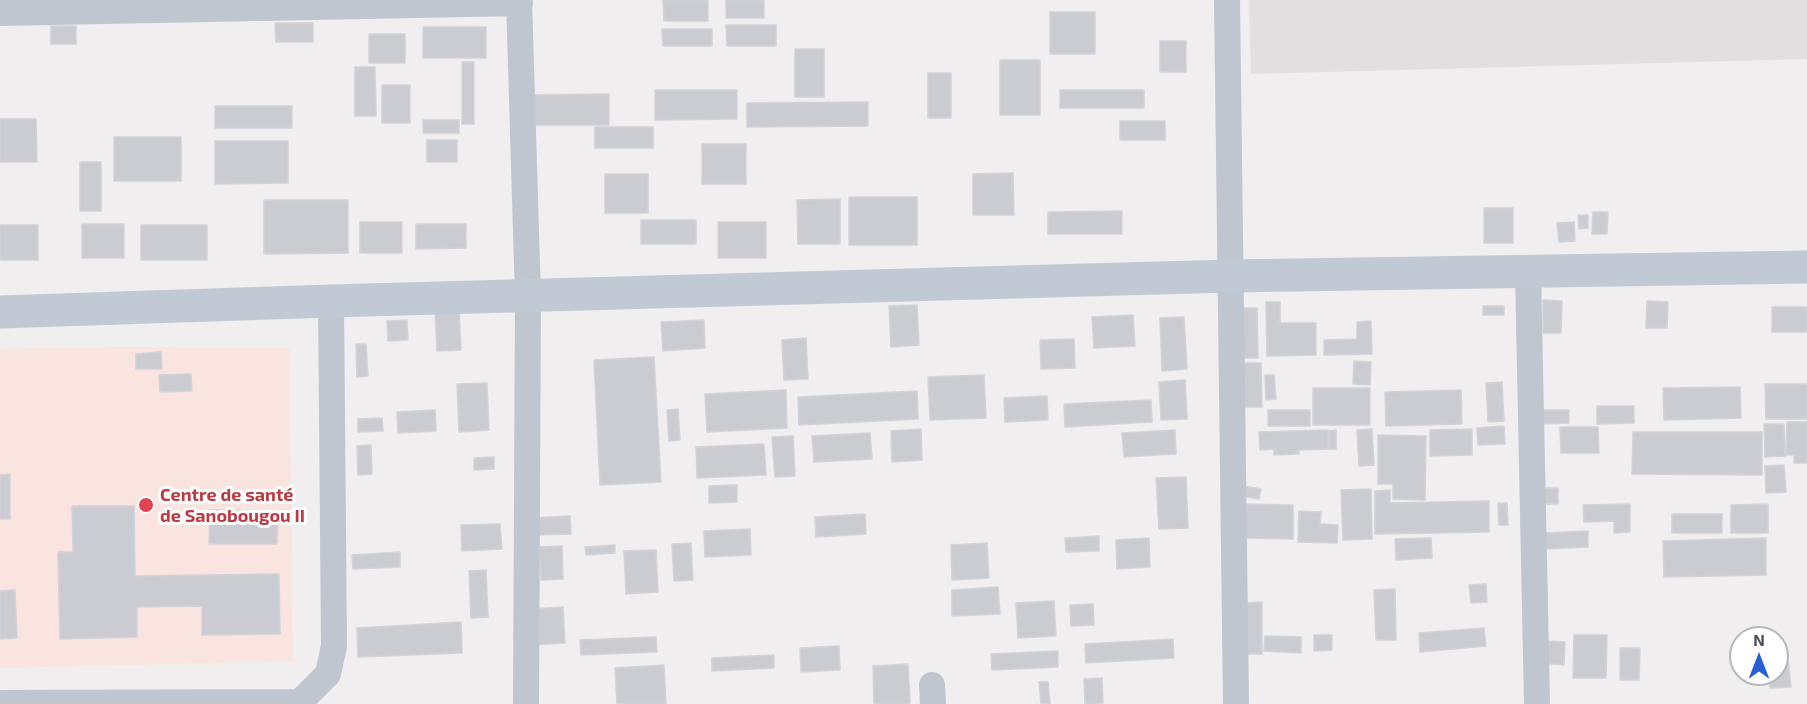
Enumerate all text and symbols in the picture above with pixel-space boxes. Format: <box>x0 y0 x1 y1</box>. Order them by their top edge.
place label: Centre de santé de Sanobougou II <box>160 484 305 526</box>
marker: Centre de santé de Sanobougou II <box>137 496 155 514</box>
north arrow <box>1729 626 1789 686</box>
text: N <box>1753 630 1765 649</box>

